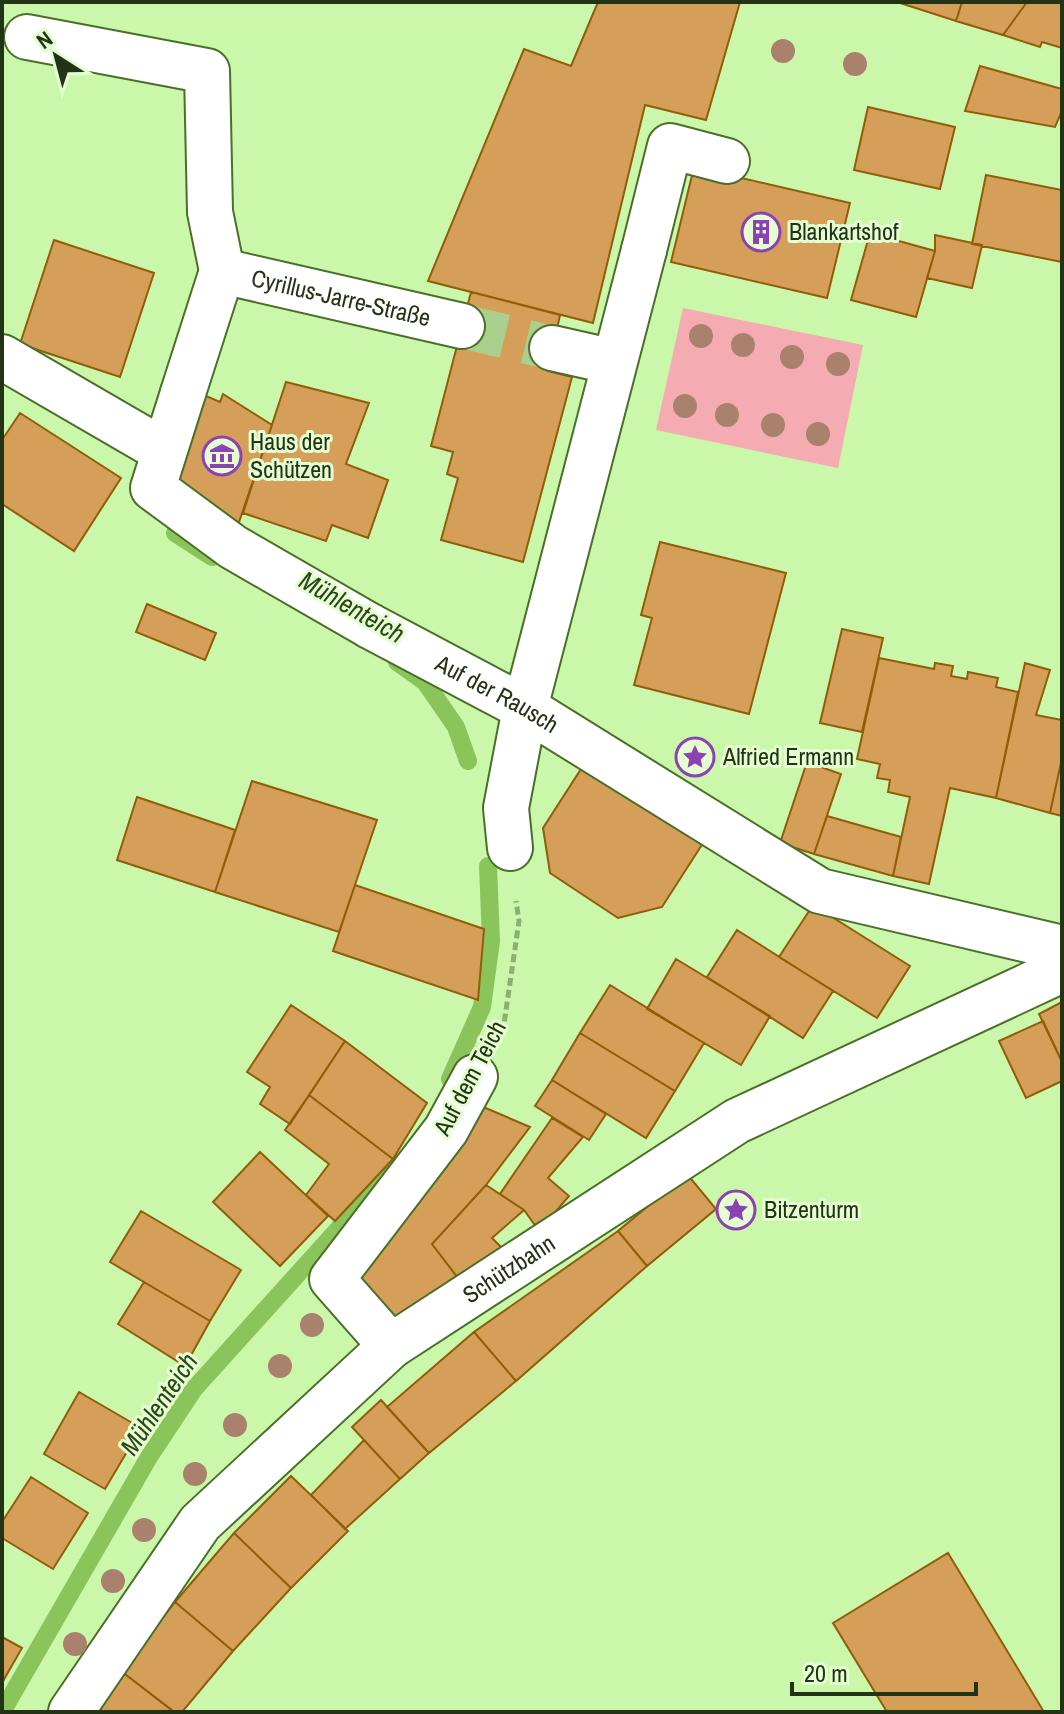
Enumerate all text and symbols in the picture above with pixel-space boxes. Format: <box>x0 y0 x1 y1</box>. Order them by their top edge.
north arrow <box>16 16 96 96</box>
text: N <box>30 24 58 56</box>
building icon: Blankartshof <box>740 211 782 253</box>
place label: Blankartshof <box>789 215 899 247</box>
street label: Cyrillus-Jarre-Straße <box>248 261 434 333</box>
place label: Haus der Schützen <box>250 425 332 485</box>
museum icon: Haus der Schützen <box>201 435 243 477</box>
water label: Mühlenteich <box>293 562 411 651</box>
street label: Auf der Rausch <box>429 646 565 740</box>
place icon: Alfried Ermann <box>674 736 716 778</box>
place label: Alfried Ermann <box>722 740 854 772</box>
street label: Auf dem Teich <box>425 1015 513 1141</box>
place icon: Bitzenturm <box>715 1189 757 1231</box>
place label: Bitzenturm <box>764 1193 859 1225</box>
street label: Schützbahn <box>456 1227 561 1310</box>
water label: Mühlenteich <box>112 1346 206 1462</box>
scale bar <box>792 1646 976 1696</box>
text: 20 m <box>804 1657 848 1689</box>

